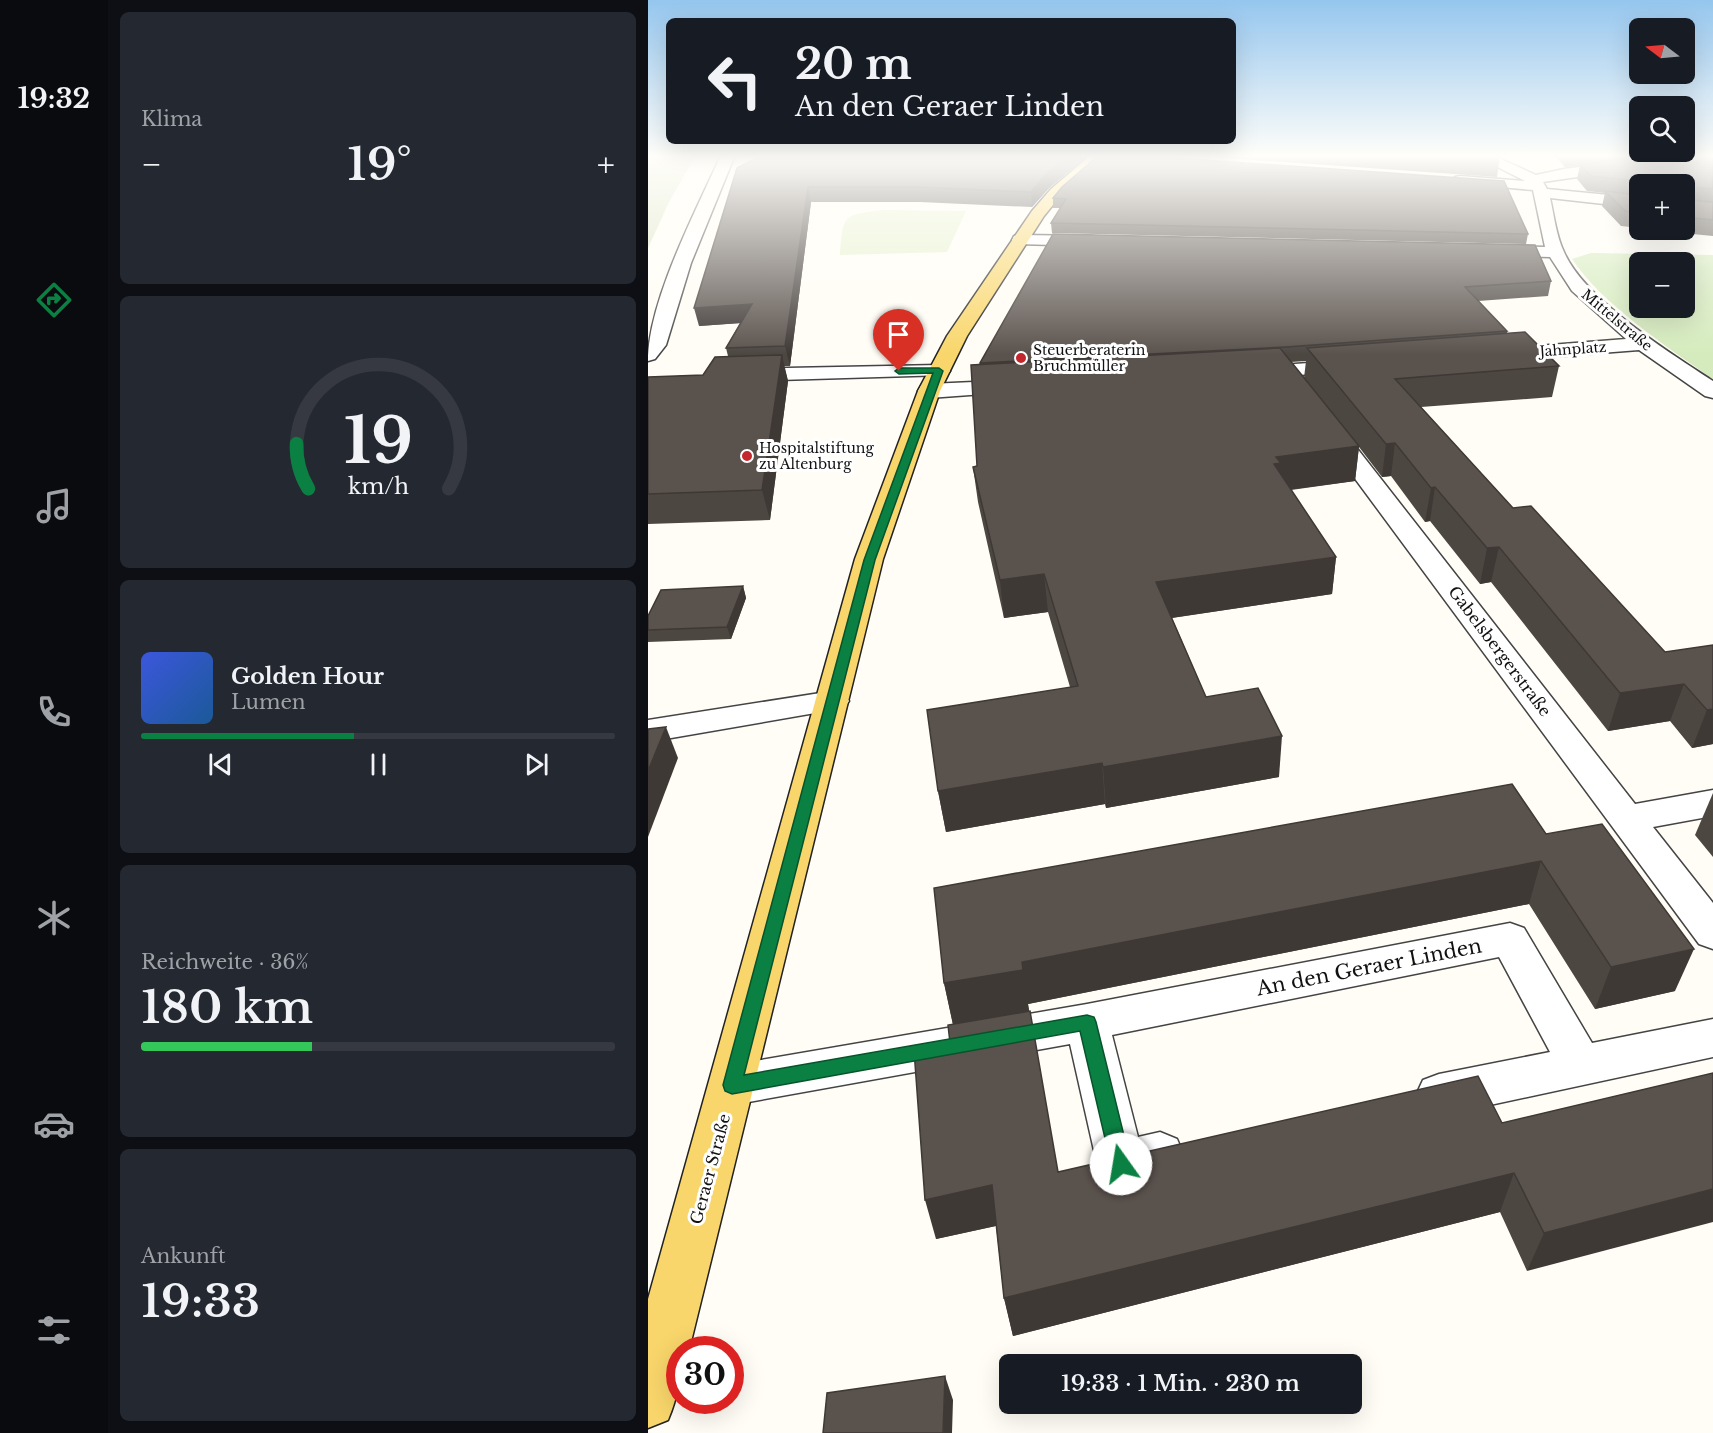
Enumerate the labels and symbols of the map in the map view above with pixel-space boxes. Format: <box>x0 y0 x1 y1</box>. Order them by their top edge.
north arrow <box>1629 18 1695 84</box>
street label: Mittelstraße <box>1578 285 1656 355</box>
pin <box>873 309 924 371</box>
street label: Jahnplatz <box>1537 338 1607 360</box>
place label: Steuerberaterin Bruchmüller <box>1033 341 1146 375</box>
marker: Steuerberaterin Bruchmüller <box>1014 351 1028 365</box>
place label: Hospitalstiftung zu Altenburg <box>759 439 874 473</box>
marker: Hospitalstiftung zu Altenburg <box>740 449 754 463</box>
street label: Gabelsbergerstraße <box>1444 582 1556 720</box>
street label: An den Geraer Linden <box>1253 933 1484 1001</box>
street label: Geraer Straße <box>686 1112 734 1226</box>
position arrow <box>1089 1132 1153 1196</box>
speed limit sign: 30 <box>666 1336 744 1414</box>

